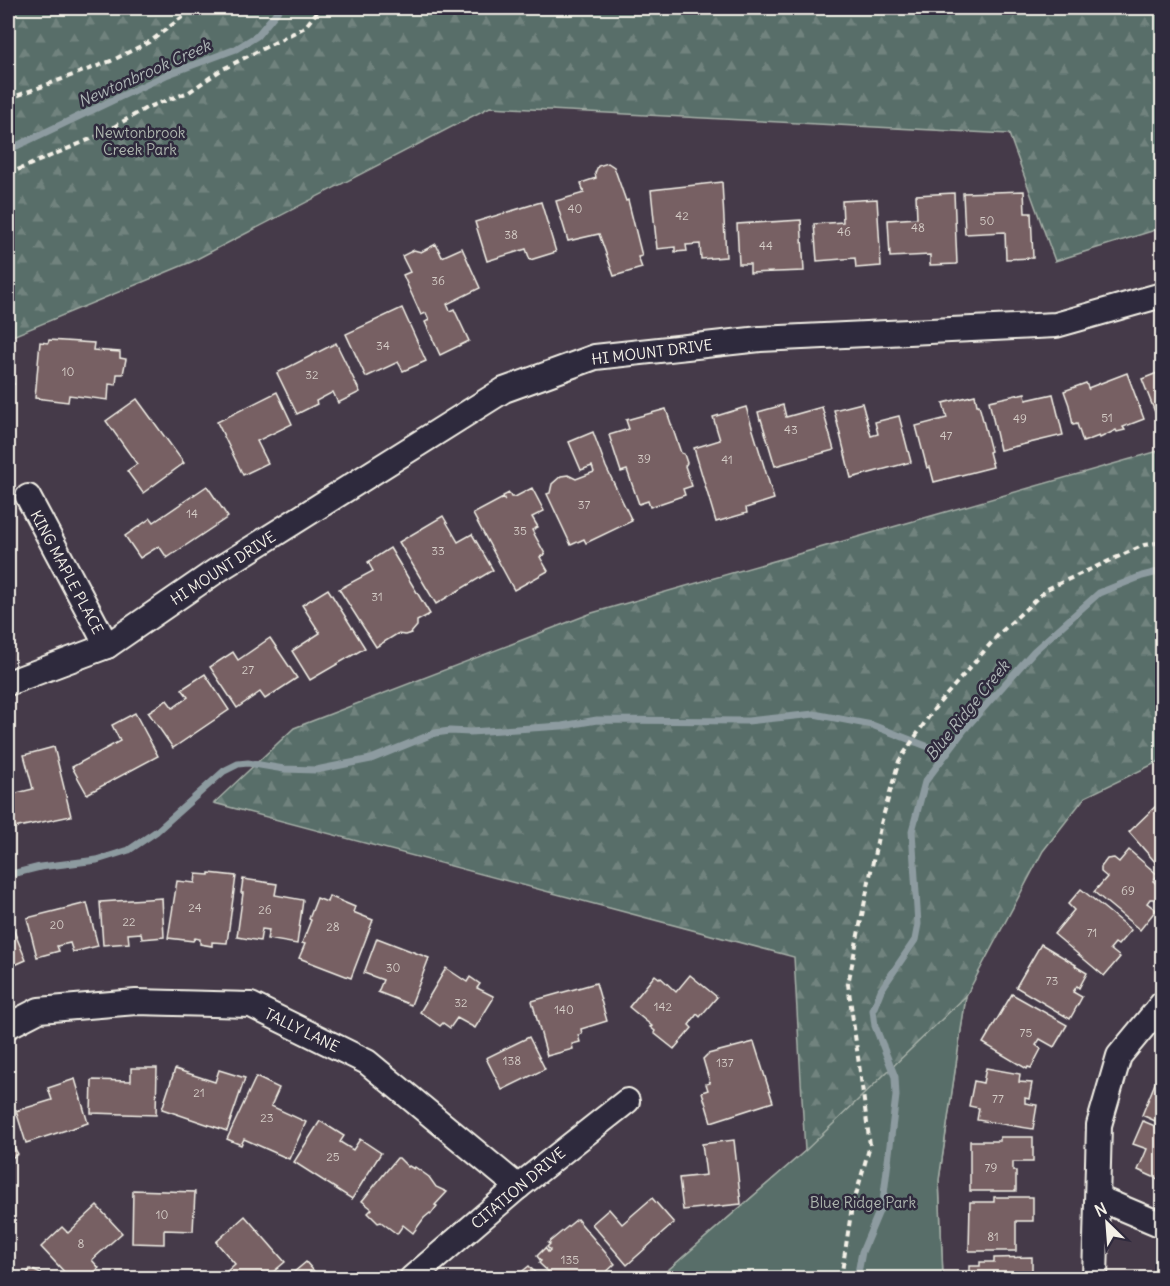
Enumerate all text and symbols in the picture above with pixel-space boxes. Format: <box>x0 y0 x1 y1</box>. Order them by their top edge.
water label: Newtonbrook Creek <box>75 34 215 111</box>
park label: Newtonbrook Creek Park <box>94 123 186 159</box>
house number: 40 <box>568 201 583 216</box>
house number: 42 <box>675 208 689 223</box>
house number: 50 <box>980 213 995 228</box>
house number: 48 <box>911 220 925 235</box>
house number: 46 <box>837 224 851 239</box>
house number: 38 <box>504 227 518 242</box>
house number: 44 <box>759 238 773 253</box>
house number: 36 <box>431 273 445 288</box>
street label: HI MOUNT DRIVE <box>590 335 714 369</box>
house number: 34 <box>376 338 390 353</box>
house number: 10 <box>62 364 74 379</box>
house number: 32 <box>305 367 319 382</box>
house number: 51 <box>1101 410 1113 425</box>
house number: 49 <box>1013 411 1027 426</box>
house number: 43 <box>784 422 798 437</box>
house number: 47 <box>940 428 952 443</box>
house number: 39 <box>637 451 651 466</box>
house number: 41 <box>721 452 733 467</box>
house number: 37 <box>578 497 590 512</box>
house number: 14 <box>186 506 198 521</box>
street label: KING MAPLE PLACE <box>26 507 108 637</box>
house number: 35 <box>513 523 527 538</box>
street label: HI MOUNT DRIVE <box>167 527 279 609</box>
house number: 33 <box>431 543 445 558</box>
house number: 31 <box>371 589 383 604</box>
water label: Blue Ridge Creek <box>921 655 1014 764</box>
house number: 27 <box>242 662 254 677</box>
house number: 69 <box>1121 883 1135 898</box>
house number: 24 <box>188 900 202 915</box>
house number: 26 <box>258 902 272 917</box>
house number: 22 <box>122 914 136 929</box>
house number: 20 <box>50 917 64 932</box>
house number: 28 <box>326 919 340 934</box>
house number: 71 <box>1087 925 1097 940</box>
house number: 30 <box>386 960 400 975</box>
house number: 73 <box>1046 973 1059 988</box>
house number: 32 <box>454 995 468 1010</box>
house number: 142 <box>654 999 673 1014</box>
house number: 140 <box>554 1002 574 1017</box>
street label: TALLY LANE <box>262 1004 343 1056</box>
house number: 75 <box>1020 1025 1032 1040</box>
house number: 138 <box>503 1053 521 1068</box>
house number: 137 <box>716 1055 734 1070</box>
house number: 21 <box>193 1085 205 1100</box>
house number: 77 <box>992 1091 1004 1106</box>
house number: 23 <box>260 1110 274 1125</box>
street label: CITATION DRIVE <box>467 1143 569 1233</box>
house number: 25 <box>326 1149 340 1164</box>
house number: 79 <box>985 1160 997 1175</box>
park label: Blue Ridge Park <box>810 1193 916 1212</box>
north arrow <box>1077 1193 1137 1253</box>
text: N <box>1091 1198 1110 1221</box>
house number: 10 <box>156 1207 168 1222</box>
house number: 81 <box>987 1229 999 1244</box>
house number: 8 <box>78 1236 85 1251</box>
house number: 135 <box>561 1252 579 1267</box>

